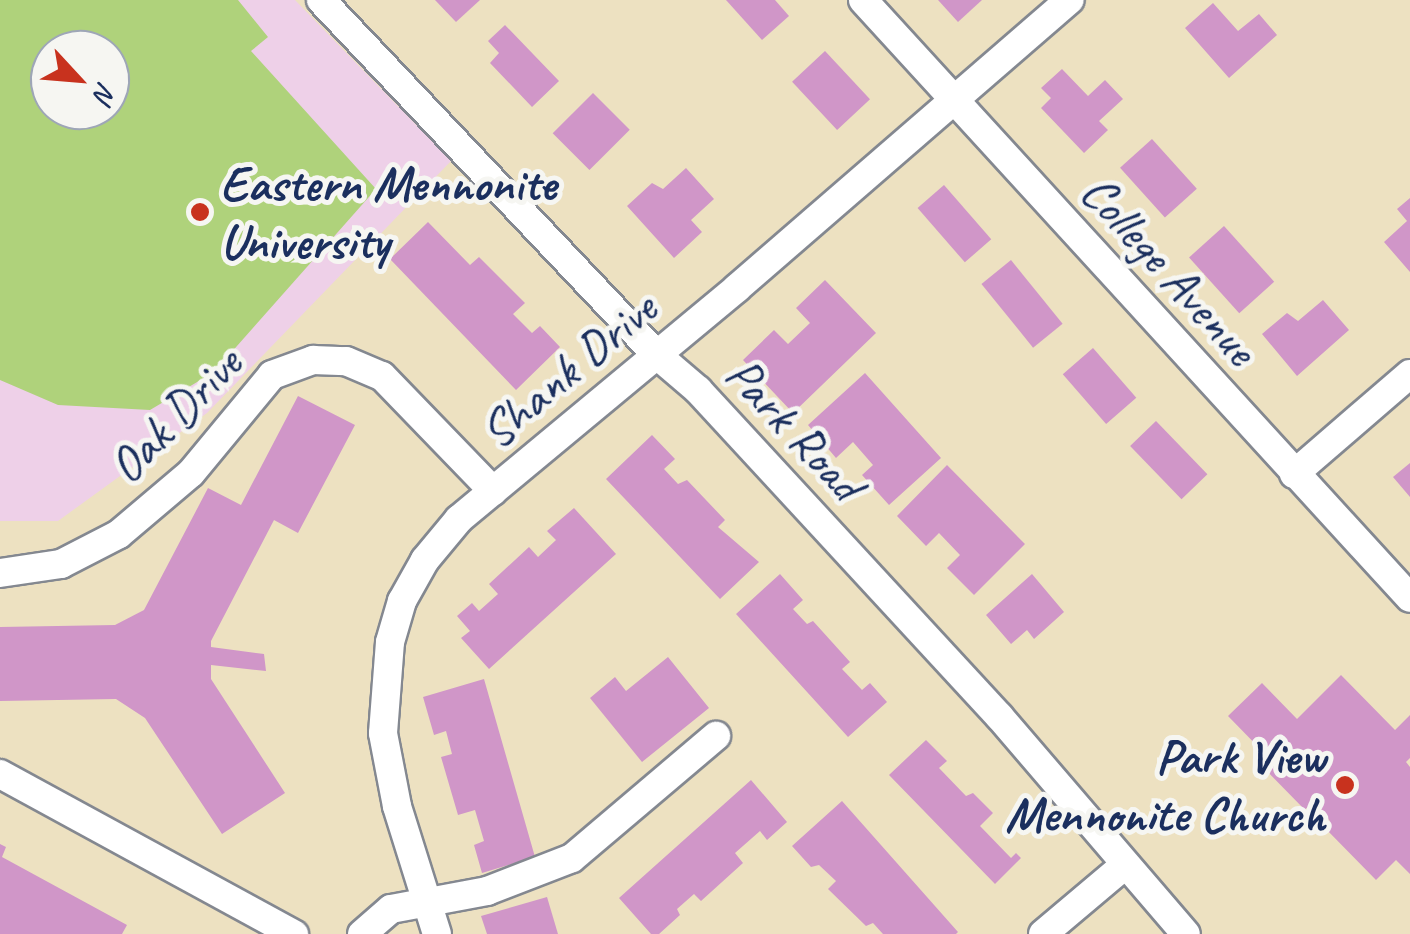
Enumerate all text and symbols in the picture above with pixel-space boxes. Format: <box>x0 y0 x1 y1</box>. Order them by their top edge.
north arrow <box>30 30 130 130</box>
text: N <box>86 77 125 108</box>
place label: Eastern Mennonite University <box>220 153 556 270</box>
street label: College Avenue <box>1068 162 1270 378</box>
marker: Eastern Mennonite University <box>189 201 211 223</box>
street label: Shank Drive <box>467 279 669 461</box>
street label: Oak Drive <box>95 334 255 496</box>
street label: Park Road <box>712 345 876 513</box>
place label: Park View Mennonite Church <box>1003 726 1325 844</box>
marker: Park View Mennonite Church <box>1334 774 1356 796</box>

